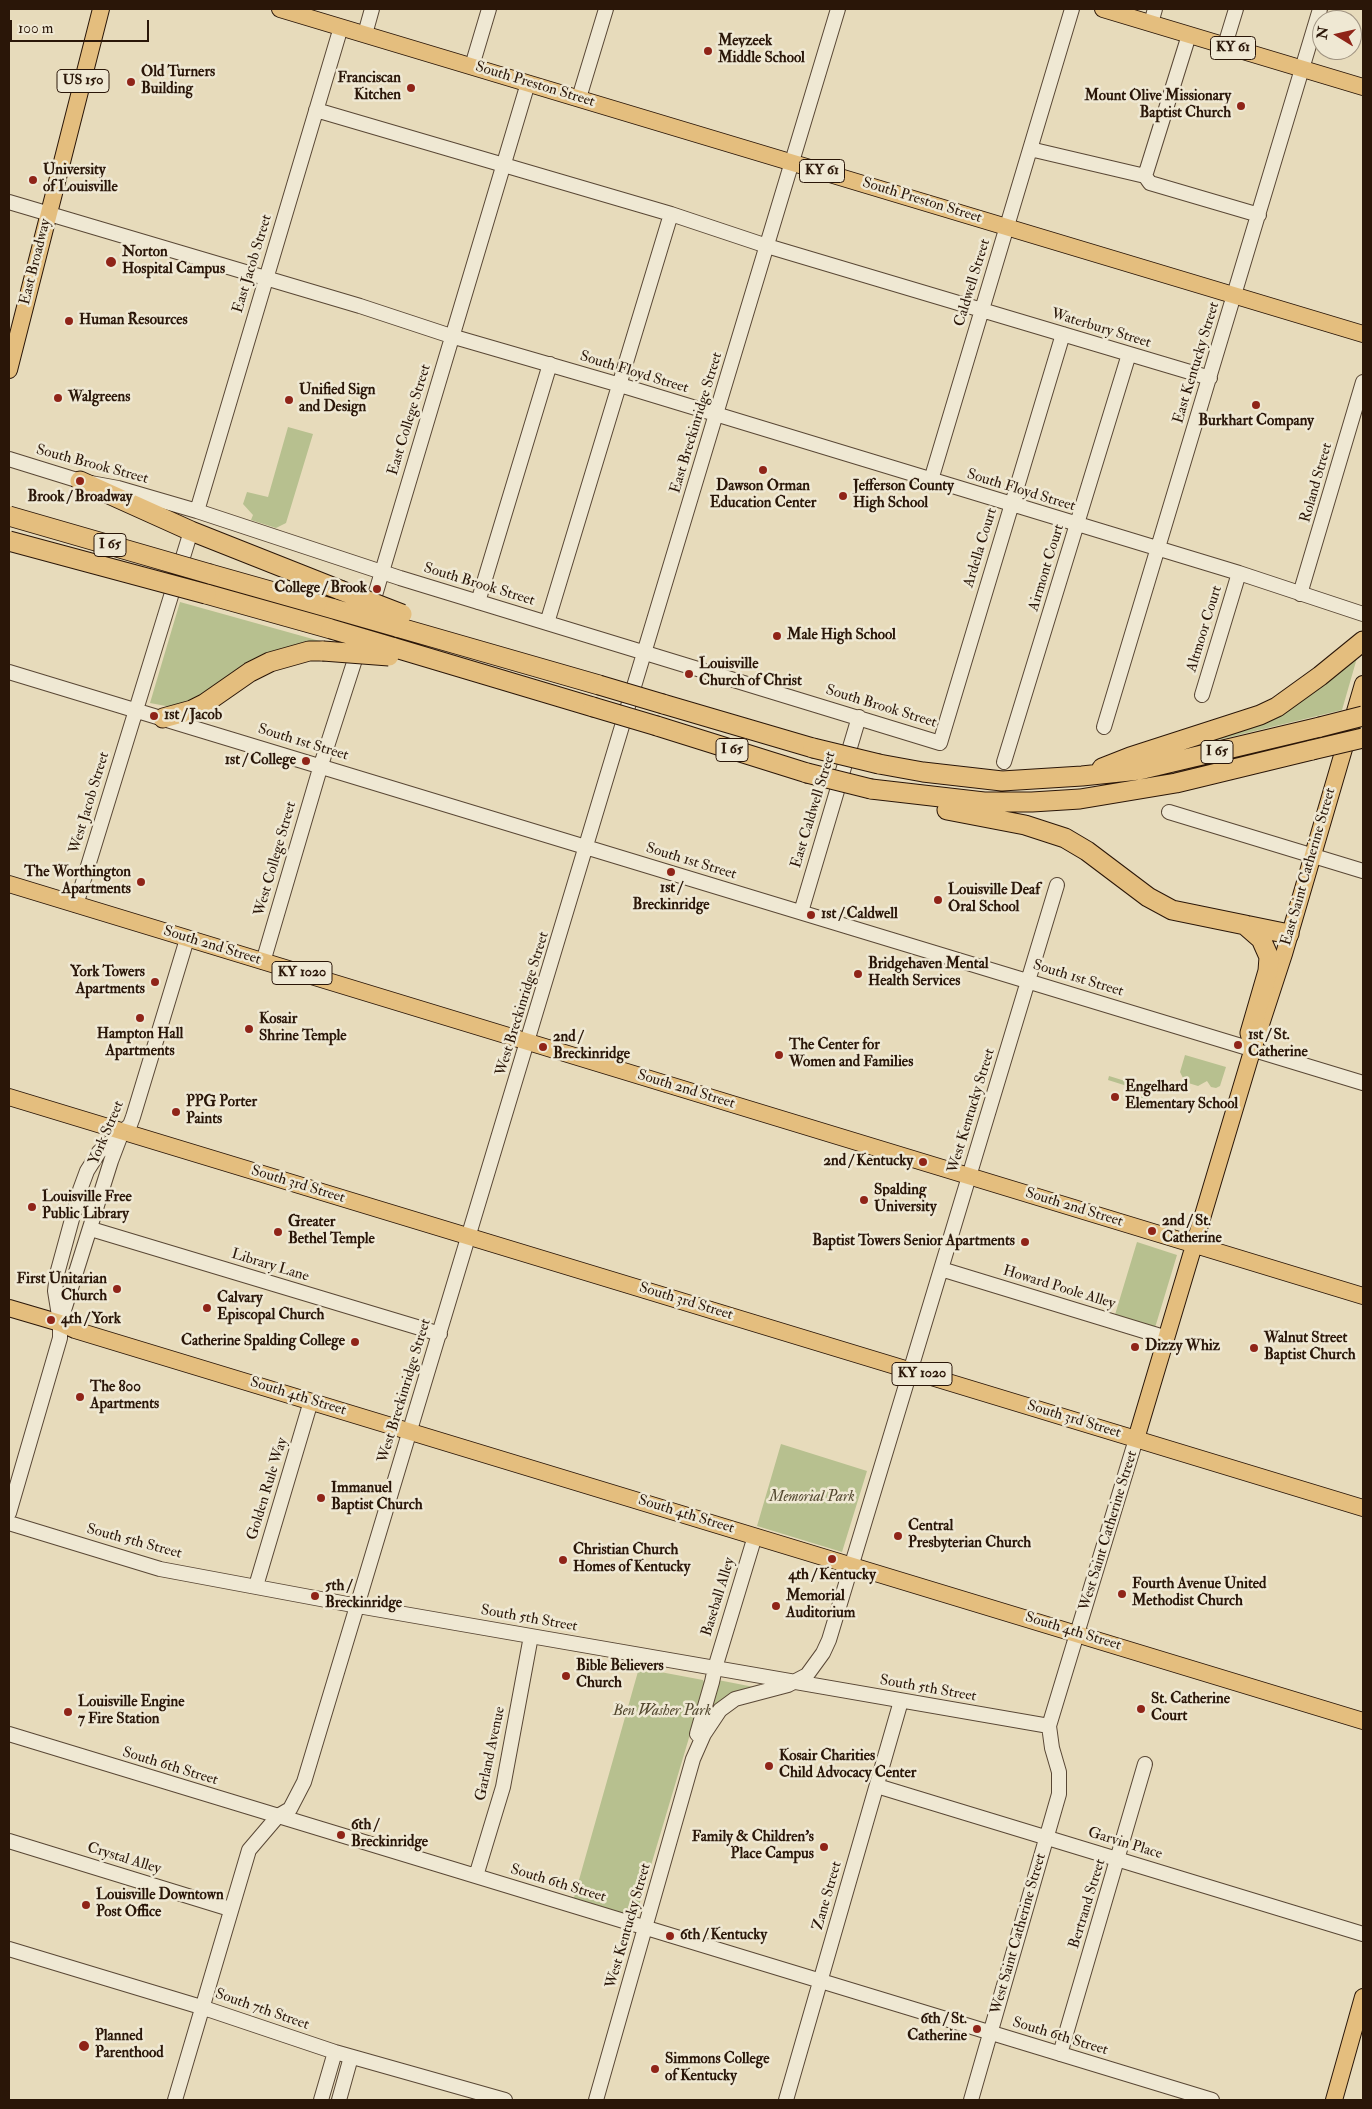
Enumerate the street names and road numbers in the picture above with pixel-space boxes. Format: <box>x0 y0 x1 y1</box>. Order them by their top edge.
road number: KY 61 <box>1210 36 1256 59</box>
street label: South Preston Street <box>473 58 597 112</box>
road number: US 150 <box>57 70 109 92</box>
road number: KY 61 <box>800 160 844 182</box>
street label: South Preston Street <box>860 174 984 228</box>
street label: East Jacob Street <box>229 213 277 315</box>
street label: East Broadway <box>17 217 55 307</box>
street label: Caldwell Street <box>951 237 995 329</box>
street label: East Kentucky Street <box>1170 300 1224 426</box>
street label: Waterbury Street <box>1049 305 1153 353</box>
street label: South Floyd Street <box>578 348 690 398</box>
street label: East Breckinridge Street <box>667 350 727 496</box>
street label: East College Street <box>385 362 435 478</box>
street label: South Brook Street <box>34 441 150 489</box>
street label: Roland Street <box>1297 441 1337 525</box>
street label: South Floyd Street <box>965 466 1077 516</box>
street label: Ardella Court <box>960 506 1002 590</box>
street label: Airmont Court <box>1025 522 1069 614</box>
road number: I 65 <box>94 534 126 556</box>
street label: South Brook Street <box>421 560 537 610</box>
street label: Altmoor Court <box>1183 584 1227 674</box>
street label: South Brook Street <box>823 682 939 732</box>
street label: South 1st Street <box>256 721 350 765</box>
road number: I 65 <box>716 738 748 762</box>
road number: I 65 <box>1201 740 1233 764</box>
street label: West Jacob Street <box>66 750 114 856</box>
street label: East Caldwell Street <box>788 750 840 870</box>
street label: East Saint Catherine Street <box>1278 786 1340 948</box>
street label: West College Street <box>251 800 301 918</box>
street label: South 1st Street <box>644 840 738 884</box>
street label: South 2nd Street <box>161 923 263 969</box>
street label: West Breckinridge Street <box>493 930 553 1078</box>
street label: South 1st Street <box>1031 957 1125 1001</box>
road number: KY 1020 <box>272 961 332 984</box>
street label: West Kentucky Street <box>944 1047 1000 1175</box>
street label: South 2nd Street <box>635 1067 737 1113</box>
street label: York Street <box>85 1098 129 1168</box>
street label: South 3rd Street <box>249 1162 347 1208</box>
street label: South 2nd Street <box>1023 1185 1125 1231</box>
street label: Library Lane <box>229 1246 311 1286</box>
street label: Howard Poole Alley <box>1001 1262 1117 1314</box>
street label: South 3rd Street <box>637 1279 735 1325</box>
street label: West Breckinridge Street <box>375 1317 435 1465</box>
road number: KY 1020 <box>892 1362 952 1386</box>
street label: South 4th Street <box>248 1374 348 1420</box>
street label: South 3rd Street <box>1025 1397 1123 1443</box>
street label: Golden Rule Way <box>244 1436 292 1542</box>
street label: West Saint Catherine Street <box>1076 1449 1142 1613</box>
street label: South 4th Street <box>636 1492 736 1538</box>
street label: South 5th Street <box>84 1521 184 1563</box>
street label: Baseball Alley <box>698 1555 740 1639</box>
street label: South 5th Street <box>479 1602 579 1636</box>
street label: South 4th Street <box>1023 1609 1123 1655</box>
street label: South 5th Street <box>878 1672 978 1706</box>
street label: Garland Avenue <box>472 1705 510 1803</box>
street label: South 6th Street <box>120 1744 220 1790</box>
street label: Garvin Place <box>1086 1824 1164 1864</box>
street label: Crystal Alley <box>85 1839 163 1879</box>
street label: West Saint Catherine Street <box>987 1851 1051 2017</box>
street label: Bertrand Street <box>1066 1857 1110 1951</box>
street label: Zane Street <box>810 1860 846 1932</box>
street label: South 6th Street <box>508 1861 608 1907</box>
street label: West Kentucky Street <box>603 1861 655 1991</box>
street label: South 7th Street <box>213 1986 311 2034</box>
street label: South 6th Street <box>1010 2014 1110 2060</box>

